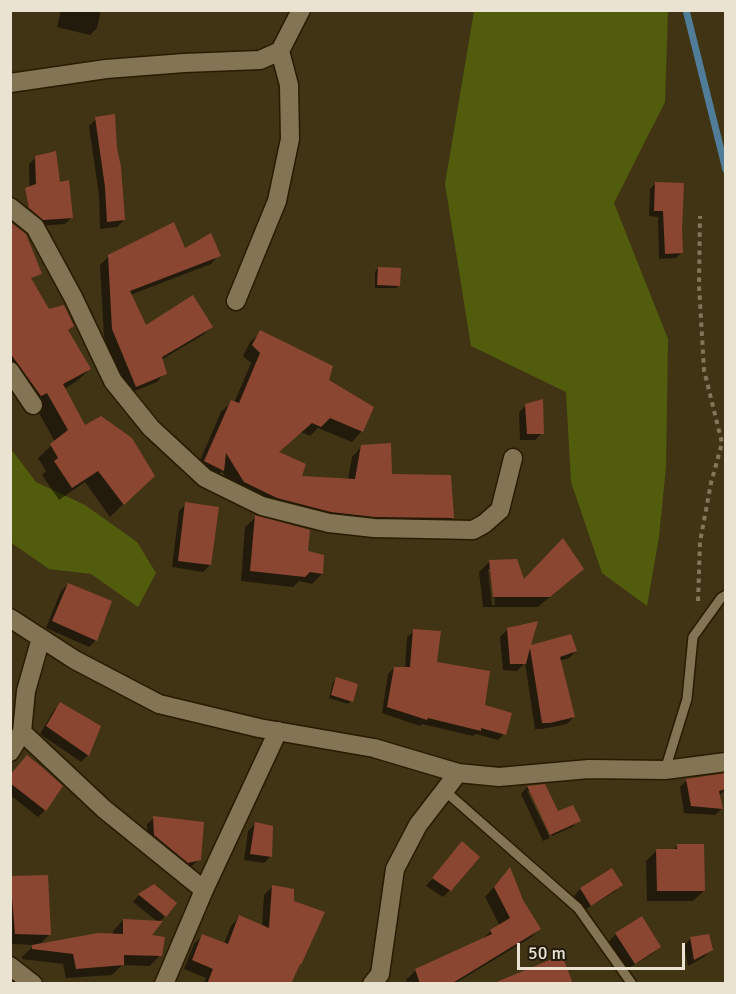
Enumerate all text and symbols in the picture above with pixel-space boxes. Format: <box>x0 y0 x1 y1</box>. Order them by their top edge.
scale bar <box>520 931 688 969</box>
text: 50 m <box>528 942 566 964</box>

